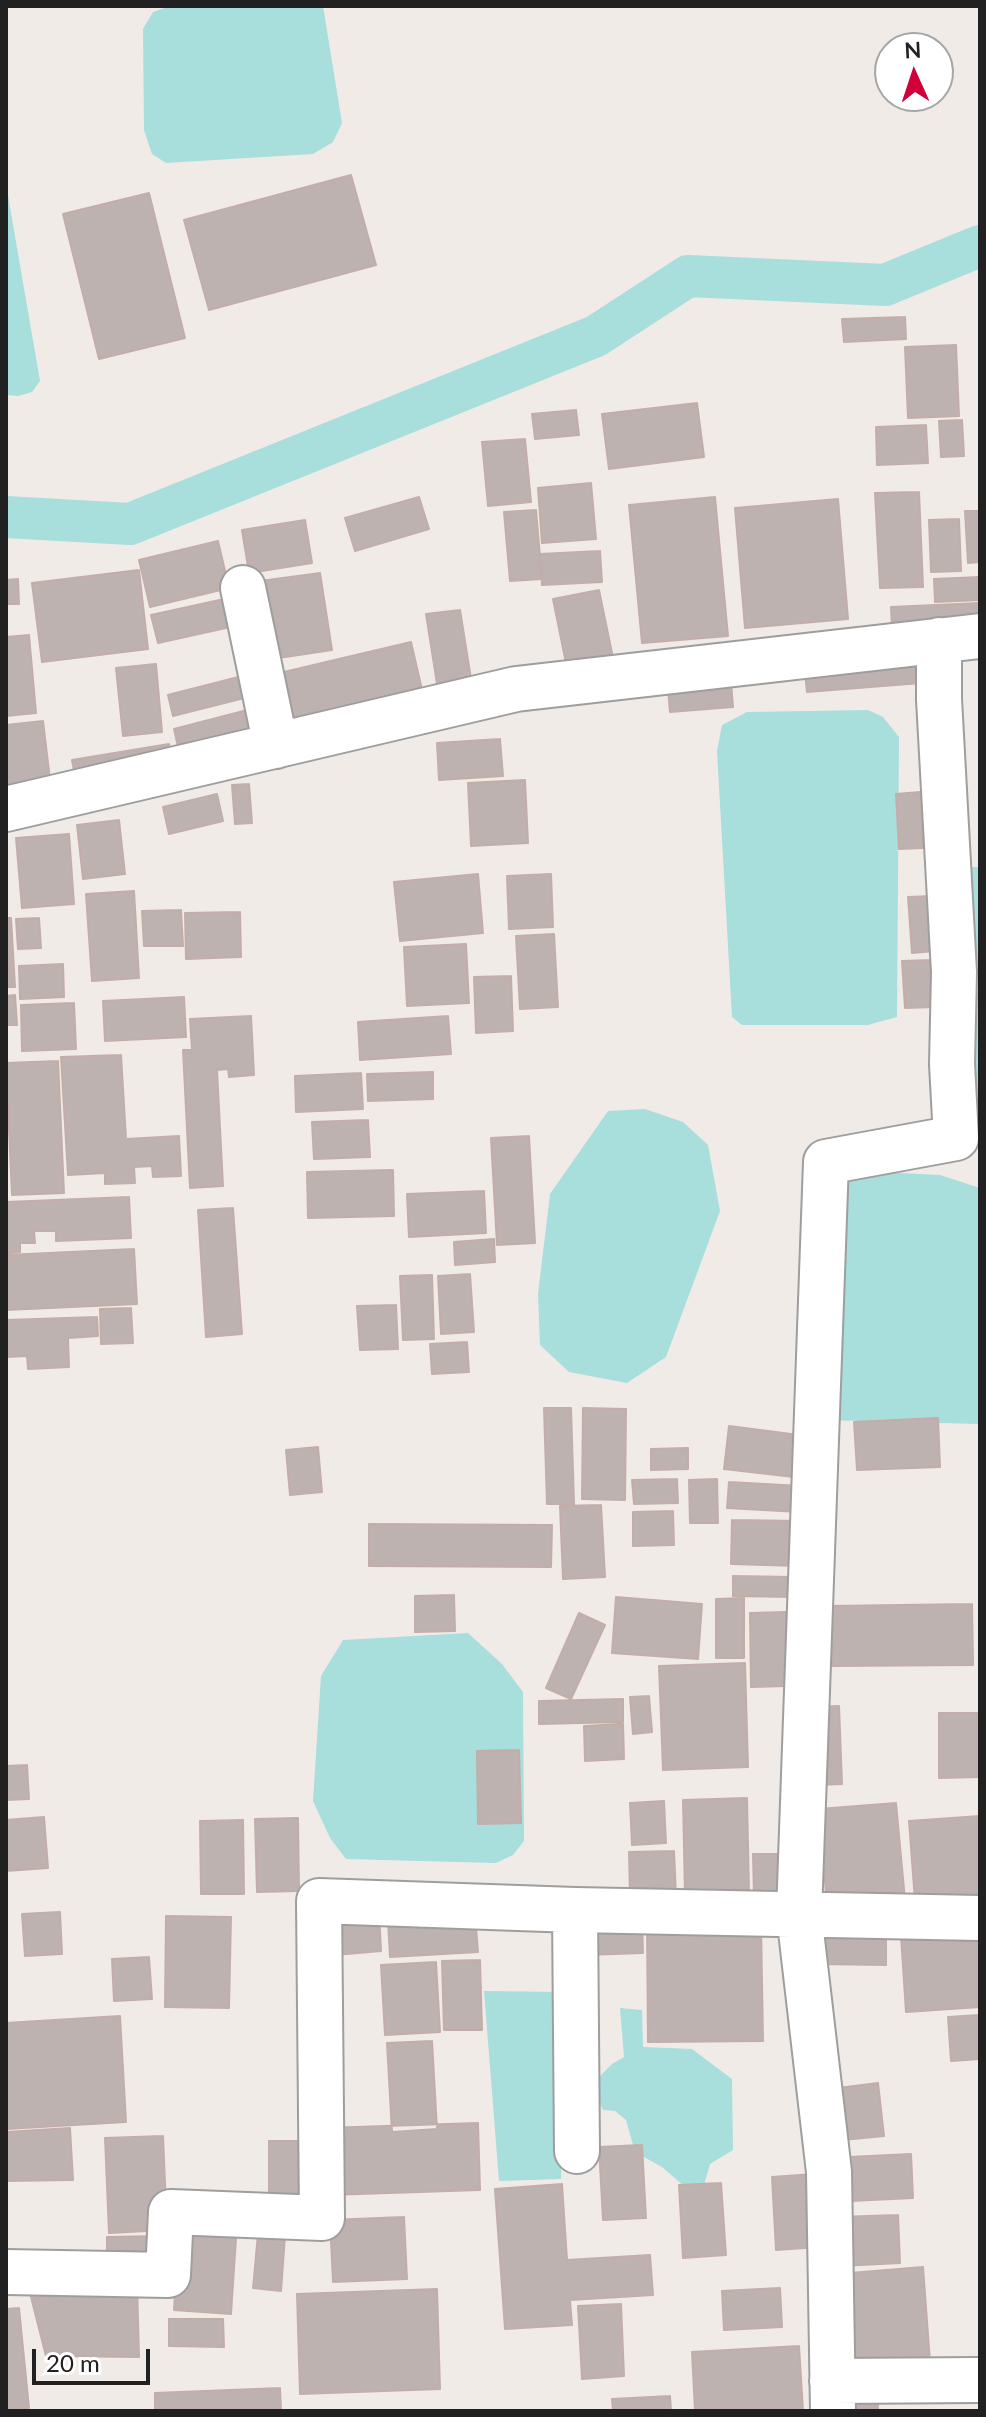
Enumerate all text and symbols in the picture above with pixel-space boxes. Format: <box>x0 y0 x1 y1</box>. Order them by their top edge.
north arrow <box>874 32 954 112</box>
text: N <box>904 36 922 63</box>
scale bar <box>36 2333 154 2383</box>
text: 20 m <box>46 2348 100 2377</box>

